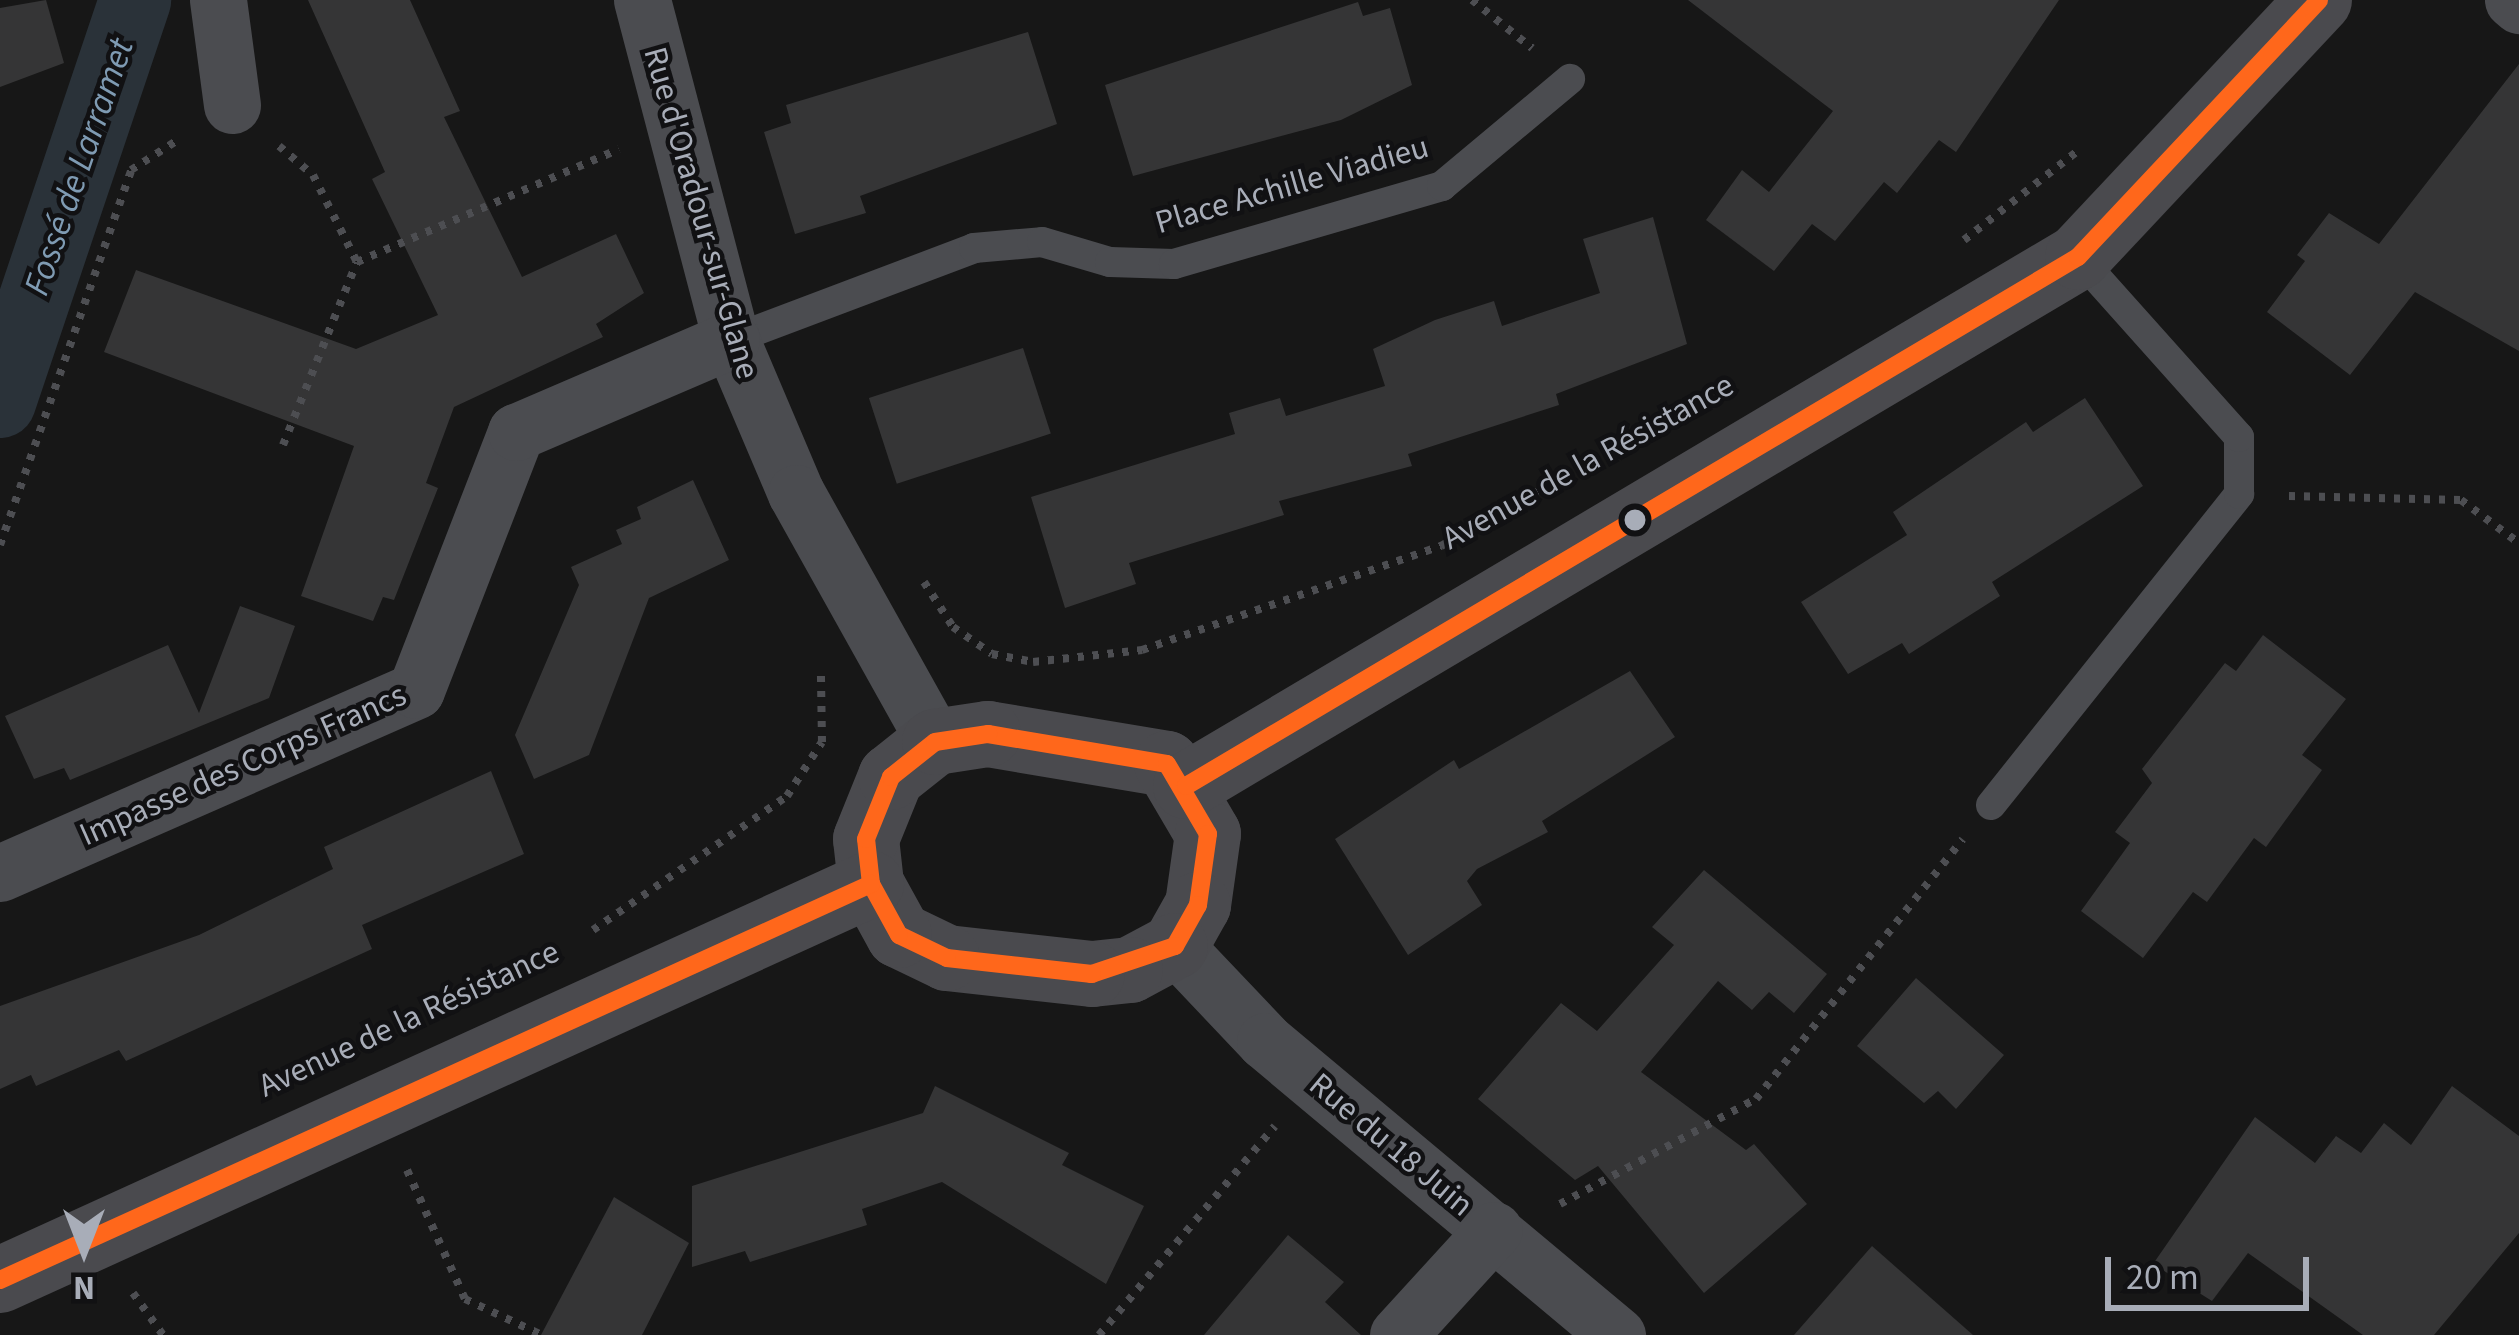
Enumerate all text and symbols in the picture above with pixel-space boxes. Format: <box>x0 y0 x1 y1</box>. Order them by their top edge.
water label: Fossé de Larramet <box>15 33 143 301</box>
street label: Rue d'Oradour-sur-Glane <box>635 43 767 383</box>
street label: Place Achille Viadieu <box>1151 127 1433 243</box>
street label: Avenue de la Résistance <box>1435 365 1741 559</box>
unlabelled marker <box>1624 509 1646 531</box>
street label: Impasse des Corps Francs <box>74 675 412 855</box>
street label: Avenue de la Résistance <box>252 932 566 1106</box>
street label: Rue du 18 Juin <box>1301 1065 1481 1225</box>
north arrow <box>24 1191 144 1311</box>
scale bar <box>2111 1233 2315 1307</box>
text: 20 m <box>2126 1252 2199 1303</box>
text: N <box>73 1264 95 1311</box>

